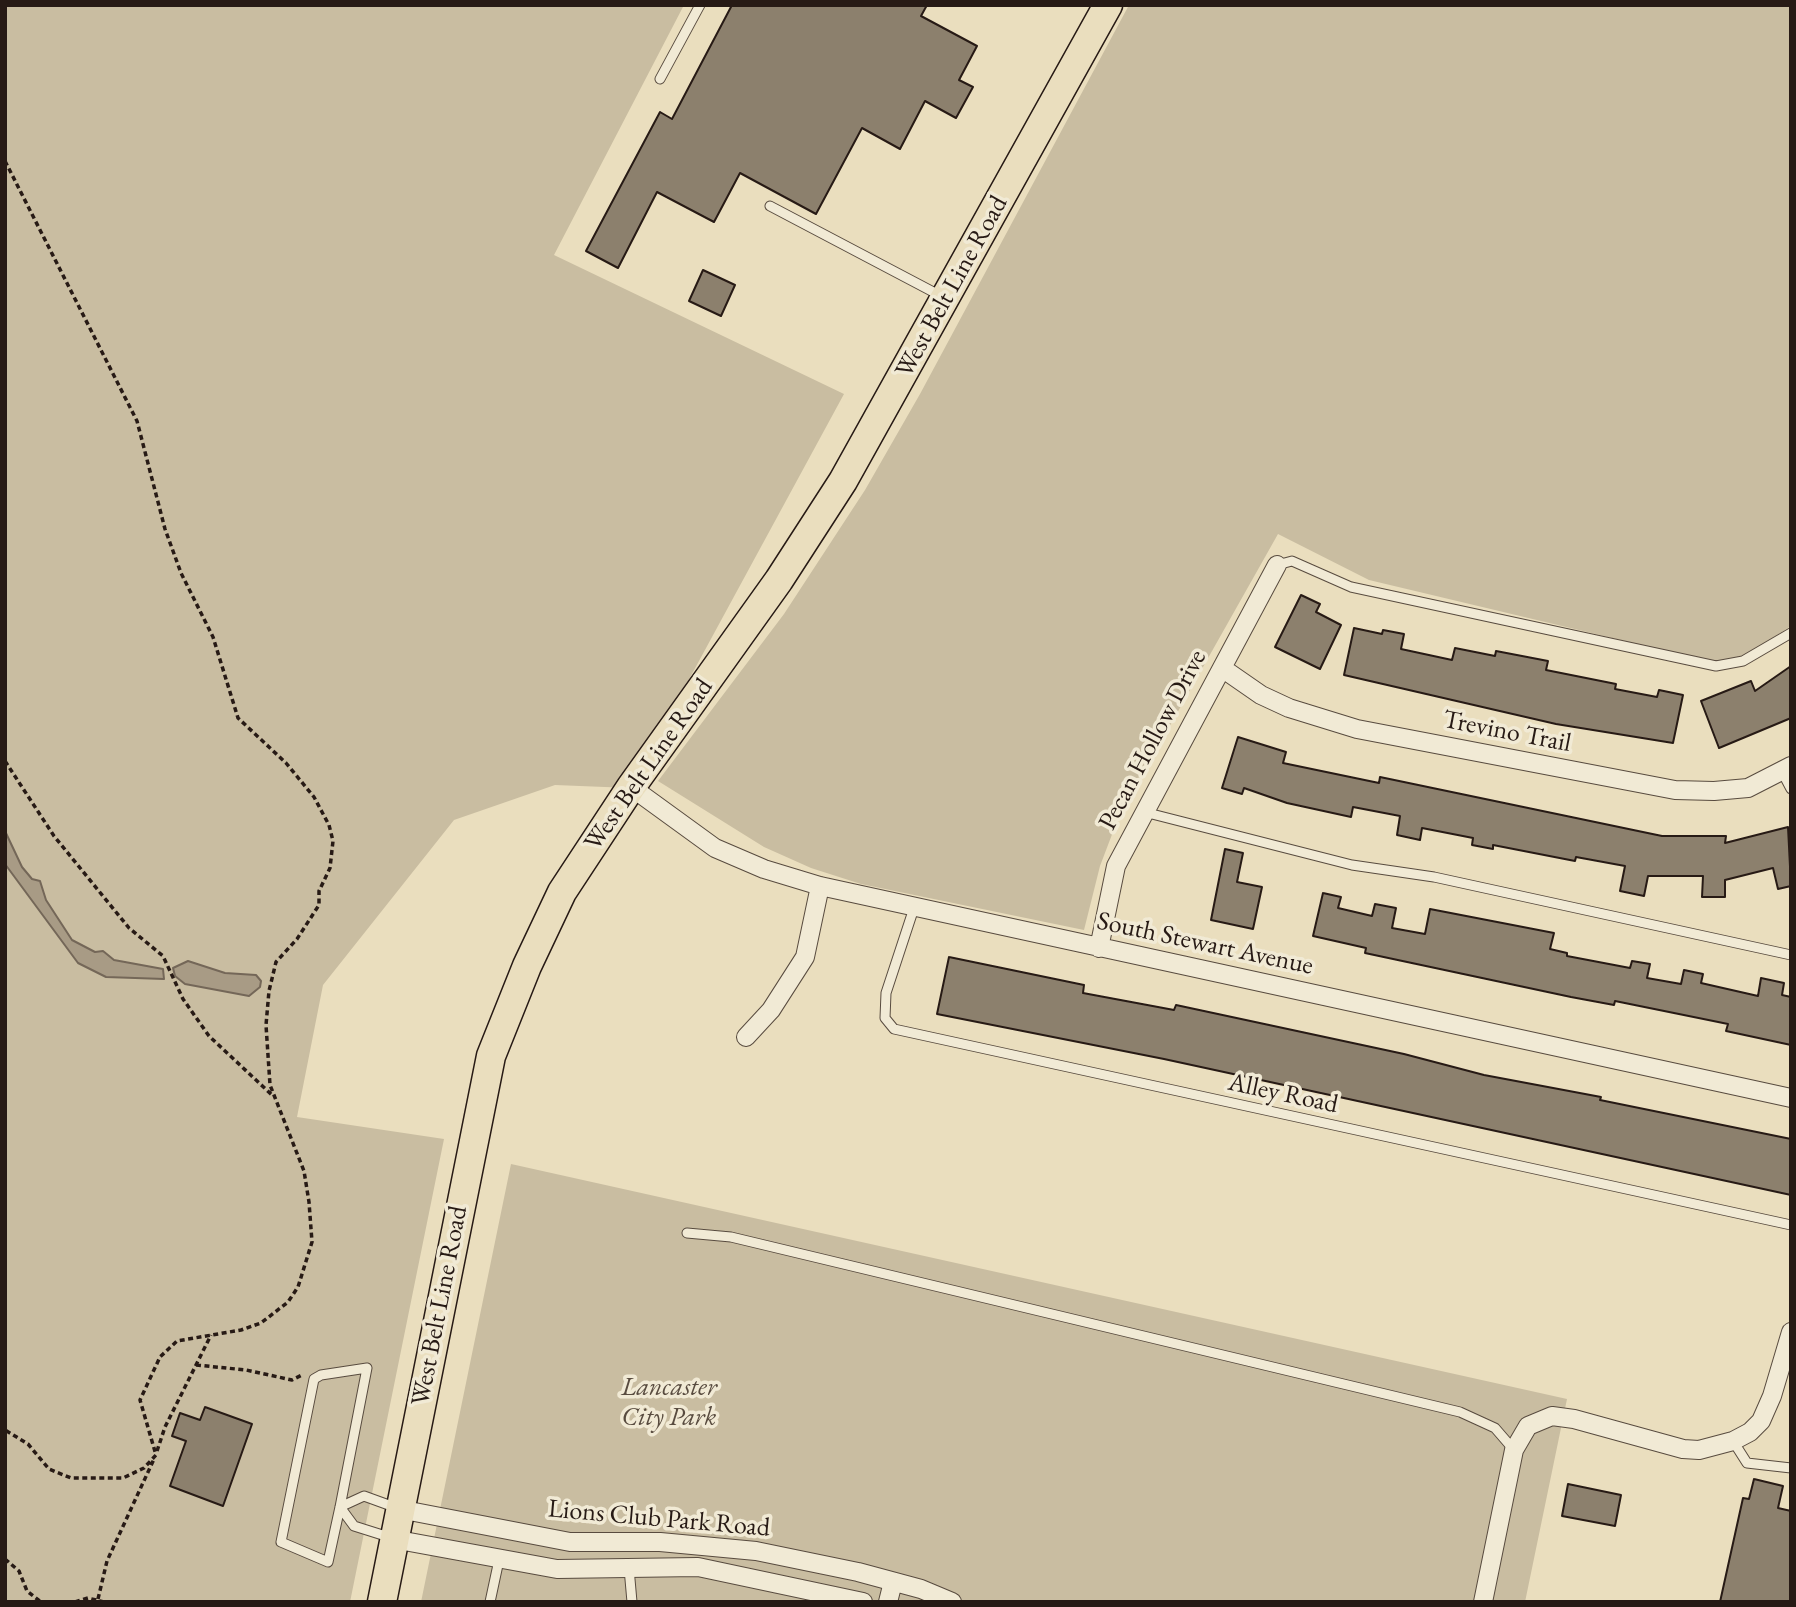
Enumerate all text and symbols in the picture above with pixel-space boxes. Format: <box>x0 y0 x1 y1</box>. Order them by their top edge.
street label: West Belt Line Road <box>889 191 1015 383</box>
street label: Pecan Hollow Drive <box>1092 645 1214 835</box>
street label: West Belt Line Road <box>578 673 720 857</box>
street label: Trevino Trail <box>1440 704 1574 760</box>
street label: South Stewart Avenue <box>1094 906 1316 982</box>
street label: Alley Road <box>1225 1067 1341 1121</box>
street label: West Belt Line Road <box>405 1203 475 1409</box>
park label: Lancaster City Park <box>621 1372 717 1434</box>
street label: Lions Club Park Road <box>547 1494 771 1544</box>

